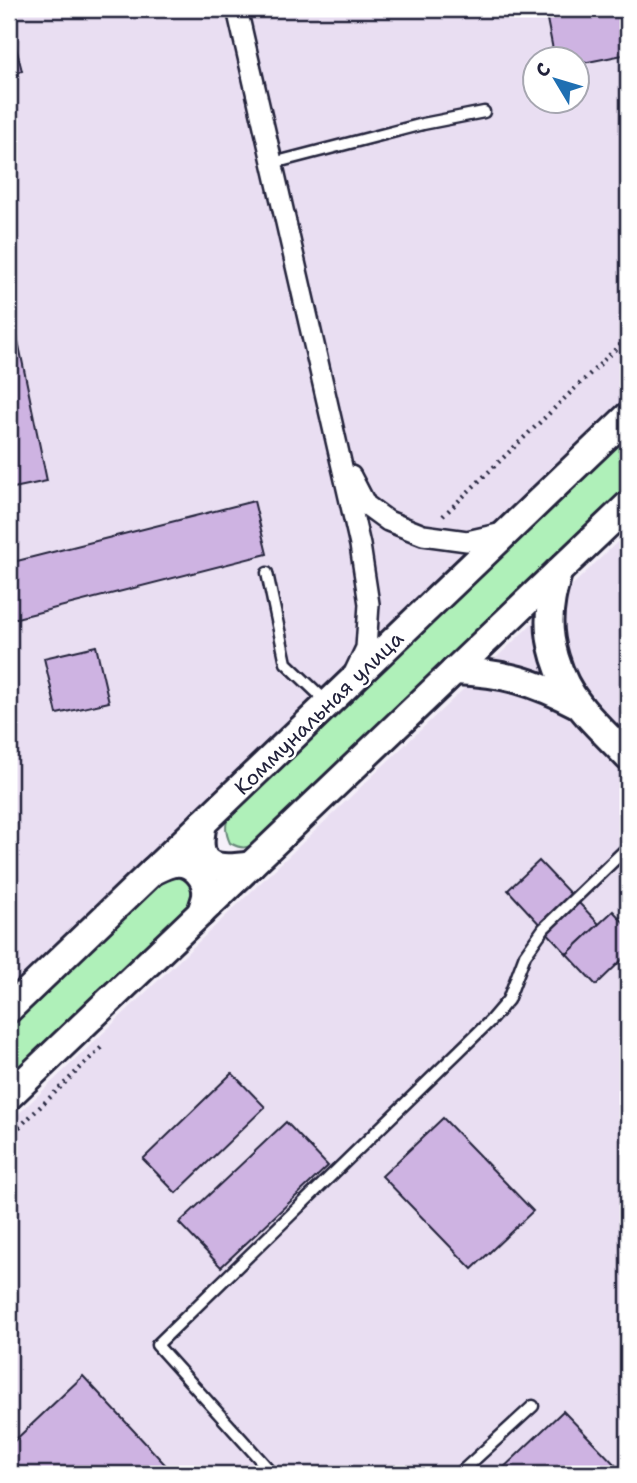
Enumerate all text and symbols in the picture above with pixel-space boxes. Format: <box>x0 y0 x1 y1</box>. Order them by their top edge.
north arrow <box>522 46 592 116</box>
text: С <box>530 58 556 82</box>
street label: Коммунальная улица <box>228 625 410 801</box>

